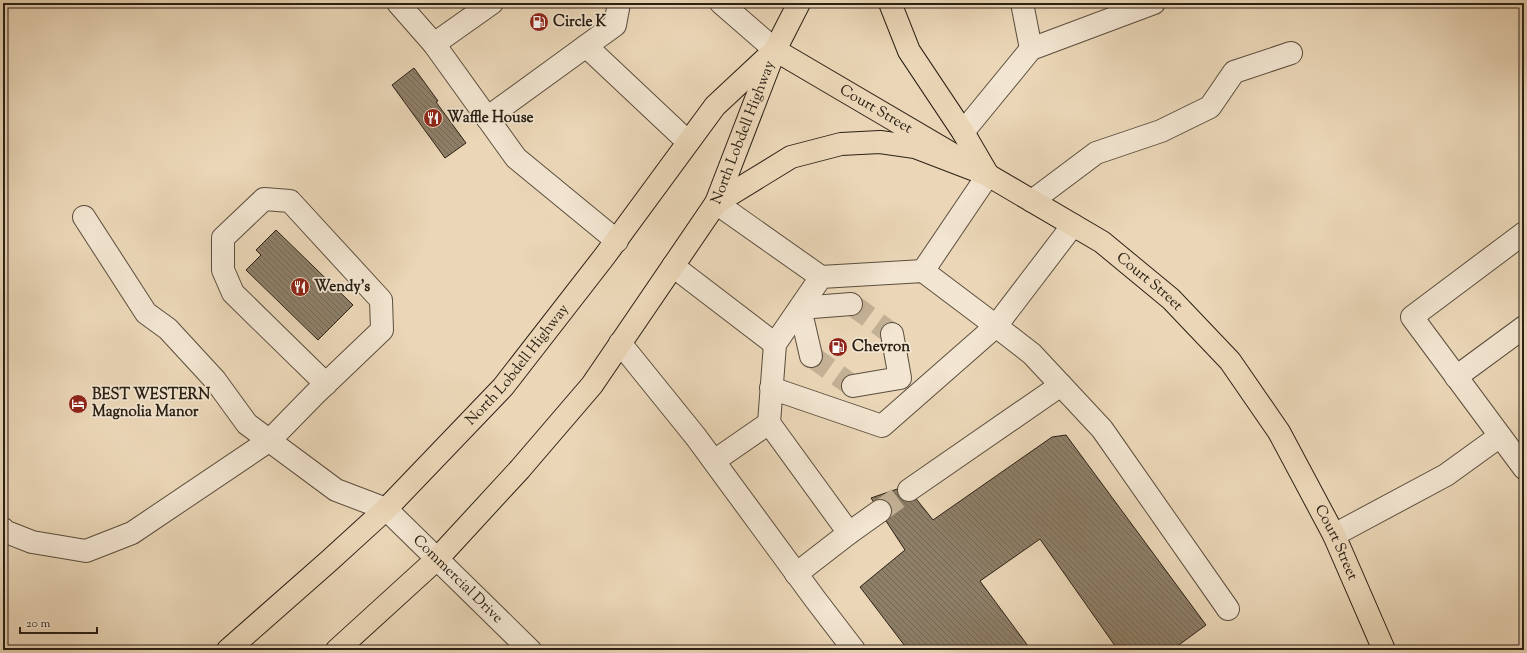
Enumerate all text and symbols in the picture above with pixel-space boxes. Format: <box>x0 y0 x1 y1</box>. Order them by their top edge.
fuel station icon: Circle K <box>528 11 550 33</box>
place label: Circle K <box>553 12 607 33</box>
street label: North Lobdell Highway <box>706 57 781 207</box>
street label: Court Street <box>836 80 916 139</box>
restaurant icon: Waffle House <box>422 107 444 129</box>
place label: Waffle House <box>447 108 534 129</box>
street label: Court Street <box>1112 247 1188 316</box>
restaurant icon: Wendy's <box>289 276 311 298</box>
place label: Wendy's <box>314 277 370 298</box>
street label: North Lobdell Highway <box>461 299 574 430</box>
fuel station icon: Chevron <box>827 336 849 358</box>
place label: Chevron <box>852 337 910 358</box>
place label: BEST WESTERN Magnolia Manor <box>92 385 210 423</box>
hotel icon: BEST WESTERN Magnolia Manor <box>67 393 89 415</box>
street label: Court Street <box>1309 501 1363 584</box>
street label: Commercial Drive <box>408 530 508 628</box>
scale bar <box>20 609 97 635</box>
text: 20 m <box>26 615 51 633</box>

